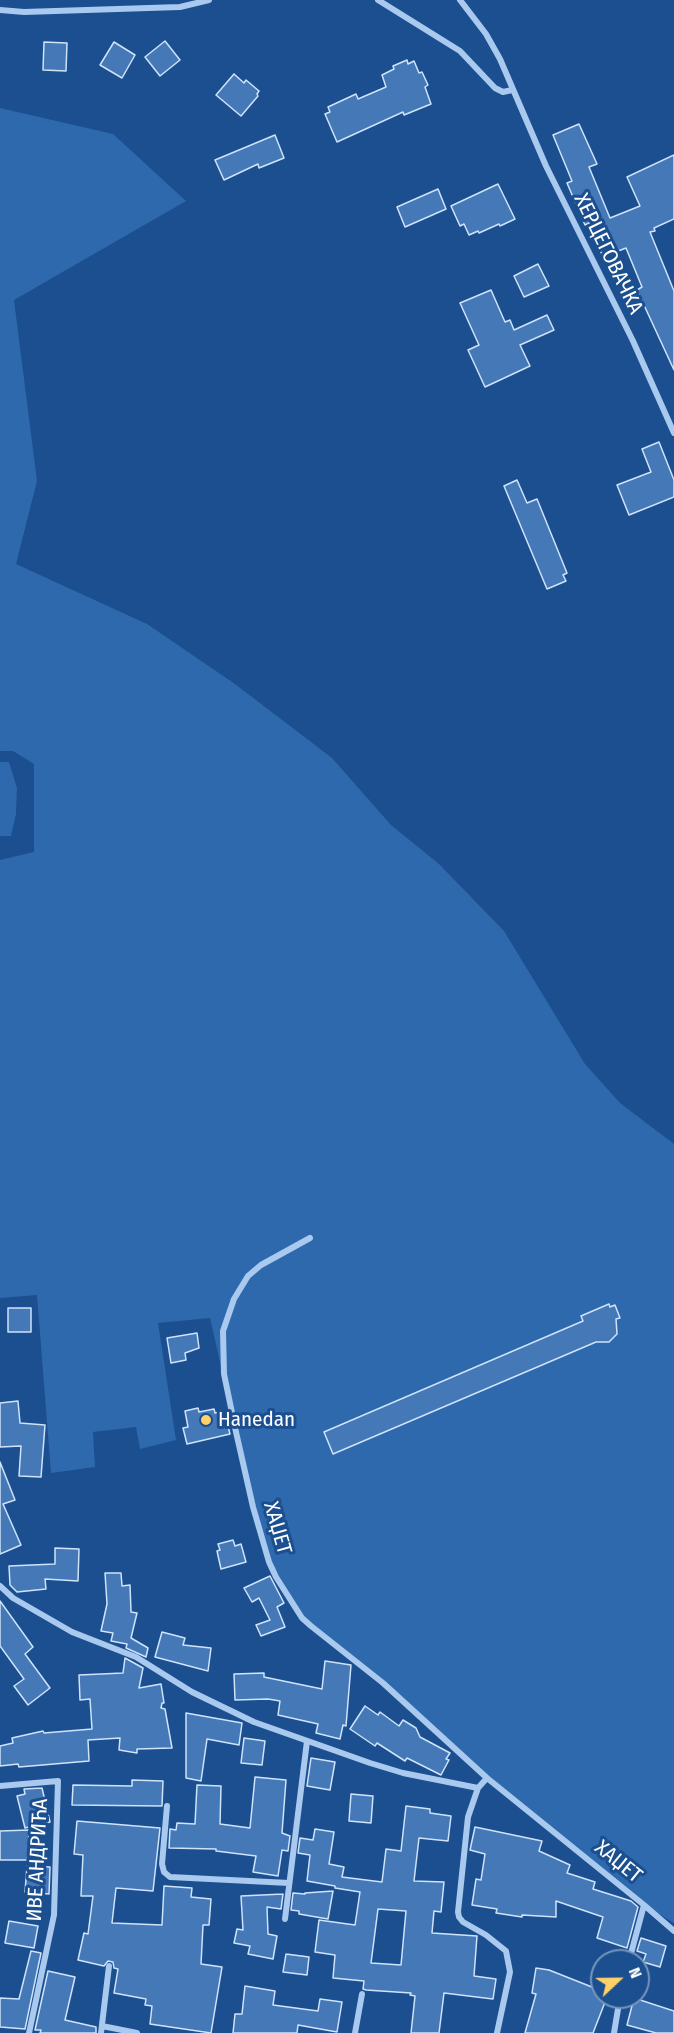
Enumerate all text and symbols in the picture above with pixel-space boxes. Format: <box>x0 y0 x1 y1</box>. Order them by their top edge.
street label: ХЕРЦЕГОВАЧКА <box>568 190 648 318</box>
place label: Hanedan <box>218 1407 295 1433</box>
marker: Hanedan <box>199 1413 213 1427</box>
street label: ХАЏЕТ <box>258 1499 296 1557</box>
street label: ИВЕ АНДРИЋА <box>22 1798 54 1922</box>
street label: ХАЏЕТ <box>589 1835 647 1889</box>
north arrow <box>590 1949 650 2009</box>
text: N <box>625 1965 646 1981</box>

